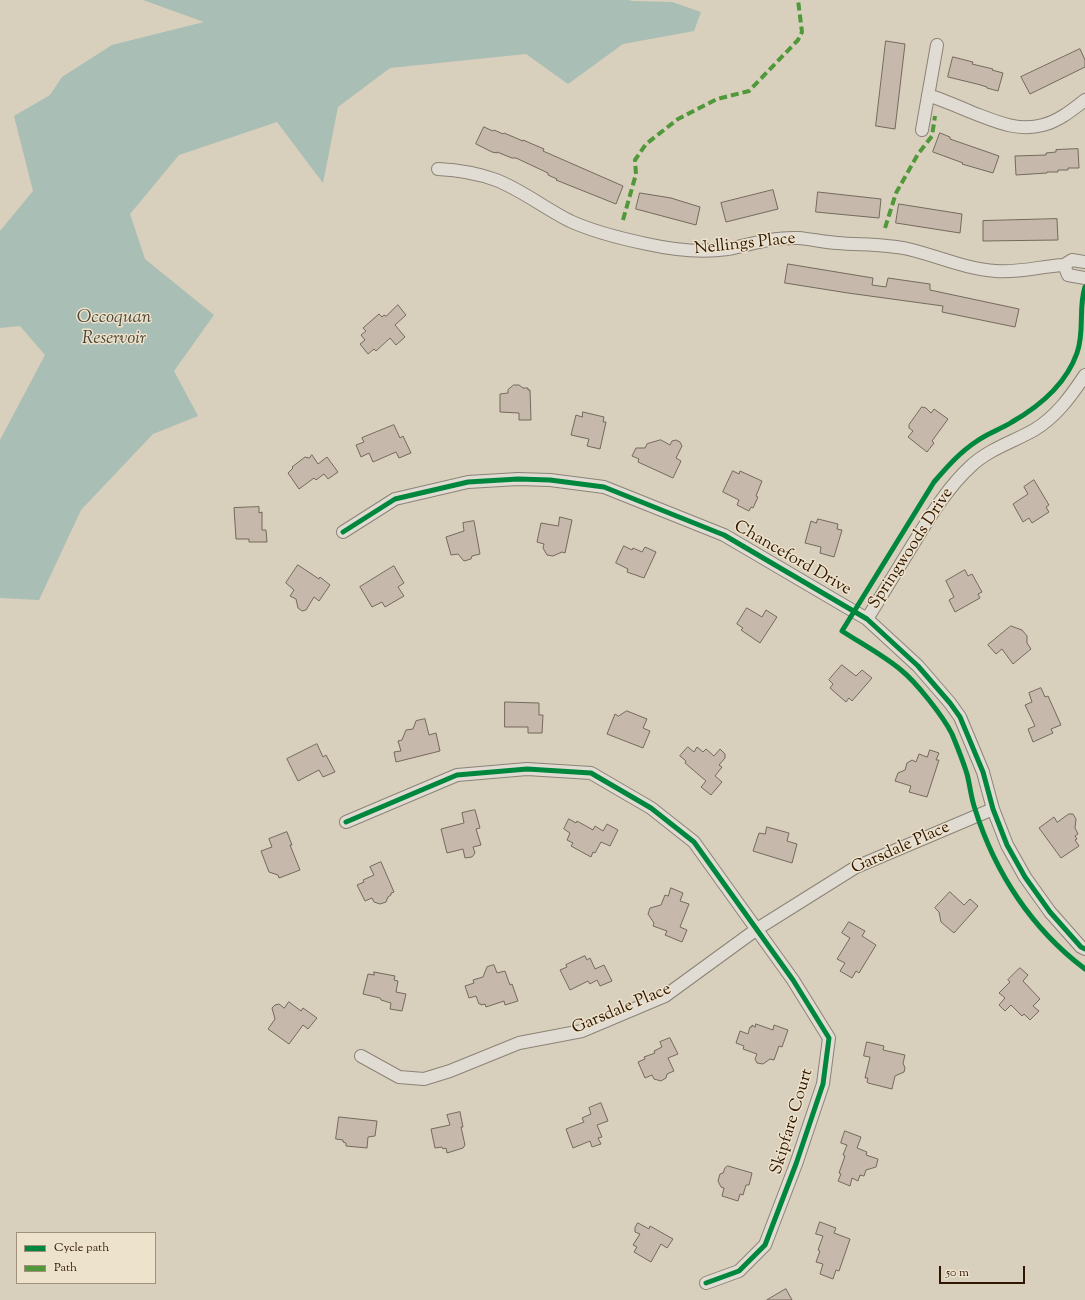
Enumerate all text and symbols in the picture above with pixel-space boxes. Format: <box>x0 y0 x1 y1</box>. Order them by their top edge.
street label: Nellings Place <box>693 230 797 260</box>
water label: Occoquan Reservoir <box>77 308 151 350</box>
street label: Springwoods Drive <box>865 484 959 614</box>
street label: Chanceford Drive <box>730 517 854 601</box>
street label: Garsdale Place <box>849 818 953 880</box>
street label: Garsdale Place <box>569 980 675 1040</box>
street label: Skipfare Court <box>767 1067 819 1177</box>
legend <box>16 1232 156 1284</box>
text: Cycle path <box>54 1239 109 1257</box>
scale bar <box>941 1258 1027 1284</box>
text: Path <box>54 1259 77 1277</box>
text: 50 m <box>946 1264 969 1282</box>

